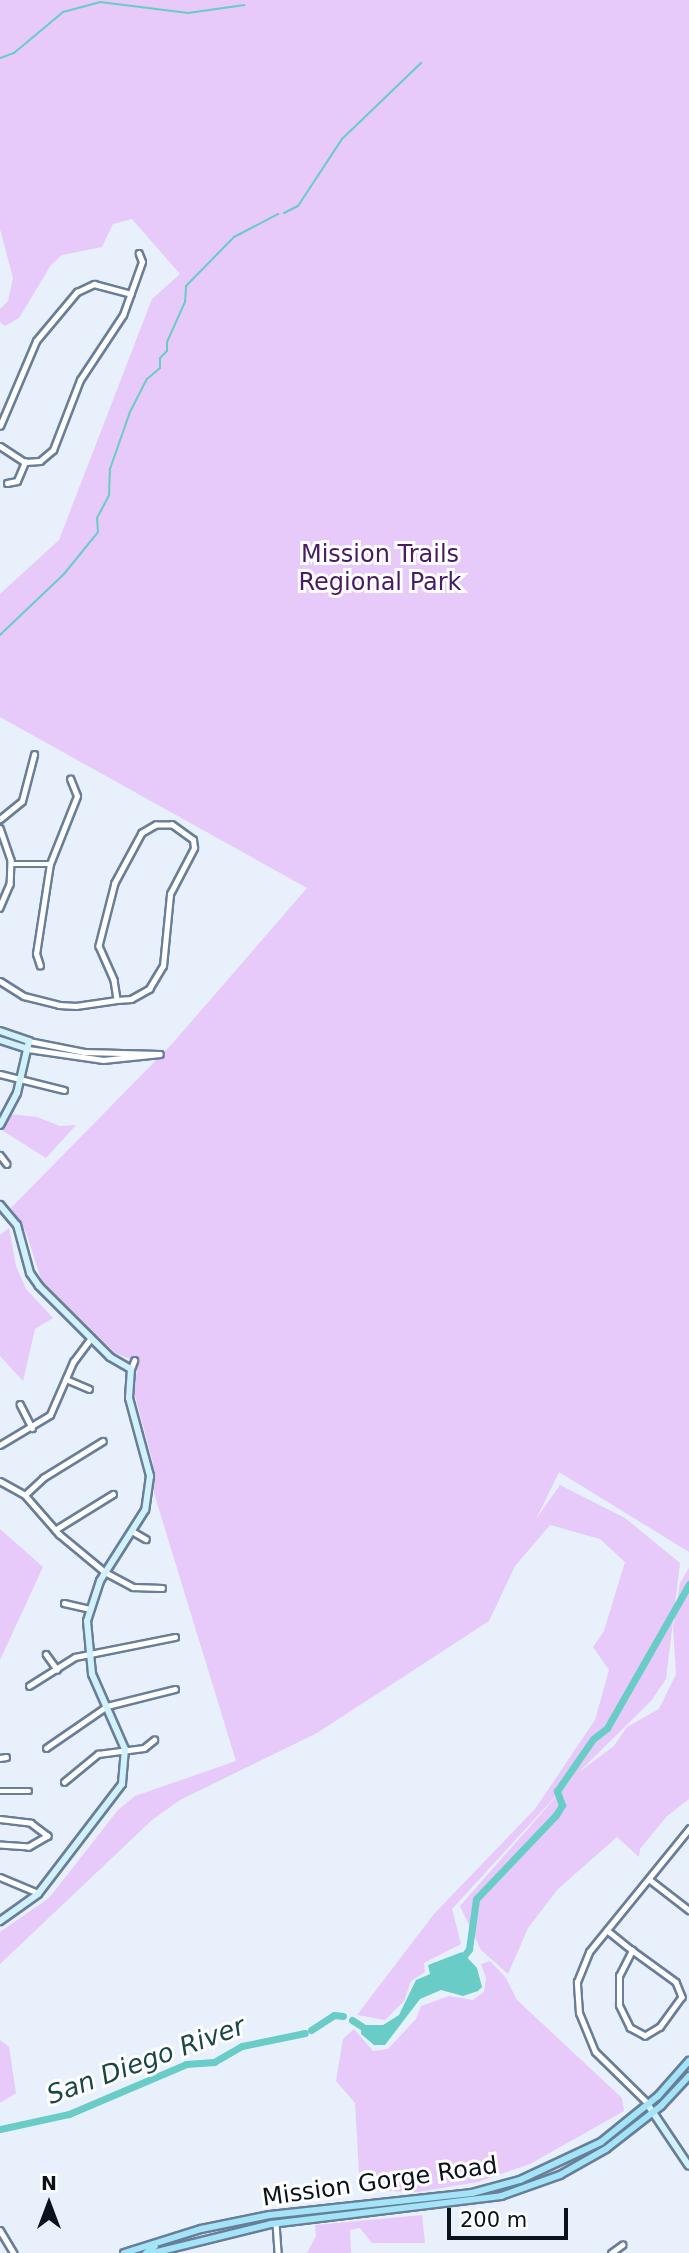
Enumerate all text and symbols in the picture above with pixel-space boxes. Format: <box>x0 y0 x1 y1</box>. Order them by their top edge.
park label: Mission Trails Regional Park <box>298 541 462 597</box>
water label: San Diego River <box>43 2011 249 2111</box>
street label: Mission Gorge Road <box>261 2151 499 2213</box>
north arrow <box>14 2169 84 2239</box>
text: N <box>41 2172 57 2194</box>
scale bar <box>451 2194 572 2238</box>
text: 200 m <box>460 2208 527 2232</box>

